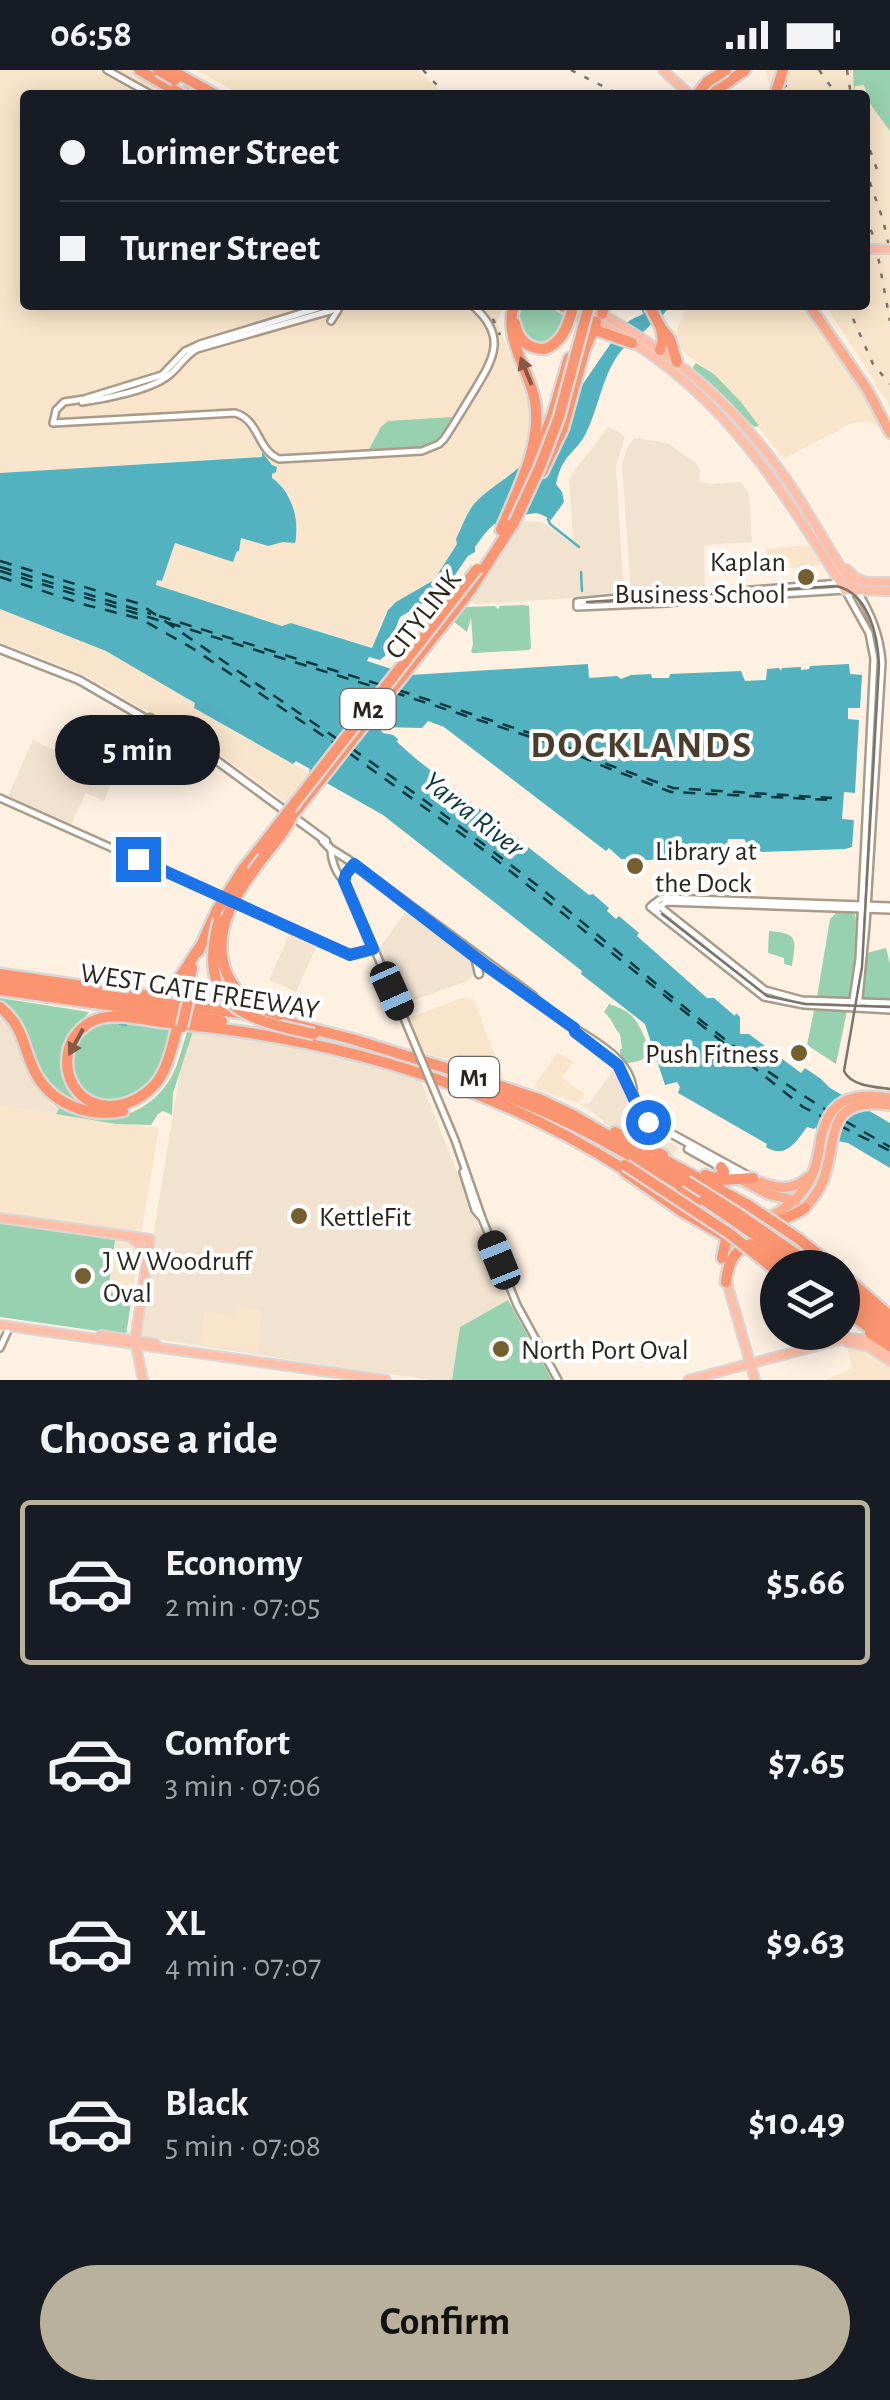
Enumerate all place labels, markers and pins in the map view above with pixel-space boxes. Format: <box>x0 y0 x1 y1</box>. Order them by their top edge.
place label: Kaplan Business School <box>614 549 786 609</box>
marker: Kaplan Business School <box>795 566 817 588</box>
place label: Library at the Dock <box>655 838 757 898</box>
marker: Library at the Dock <box>624 855 646 877</box>
place label: Push Fitness <box>645 1041 779 1069</box>
marker: Push Fitness <box>788 1042 810 1064</box>
place label: KettleFit <box>319 1204 411 1232</box>
marker: KettleFit <box>288 1205 310 1227</box>
place label: J W Woodruff Oval <box>103 1248 253 1308</box>
marker: J W Woodruff Oval <box>72 1265 94 1287</box>
place label: North Port Oval <box>521 1337 689 1365</box>
marker: North Port Oval <box>490 1338 512 1360</box>

